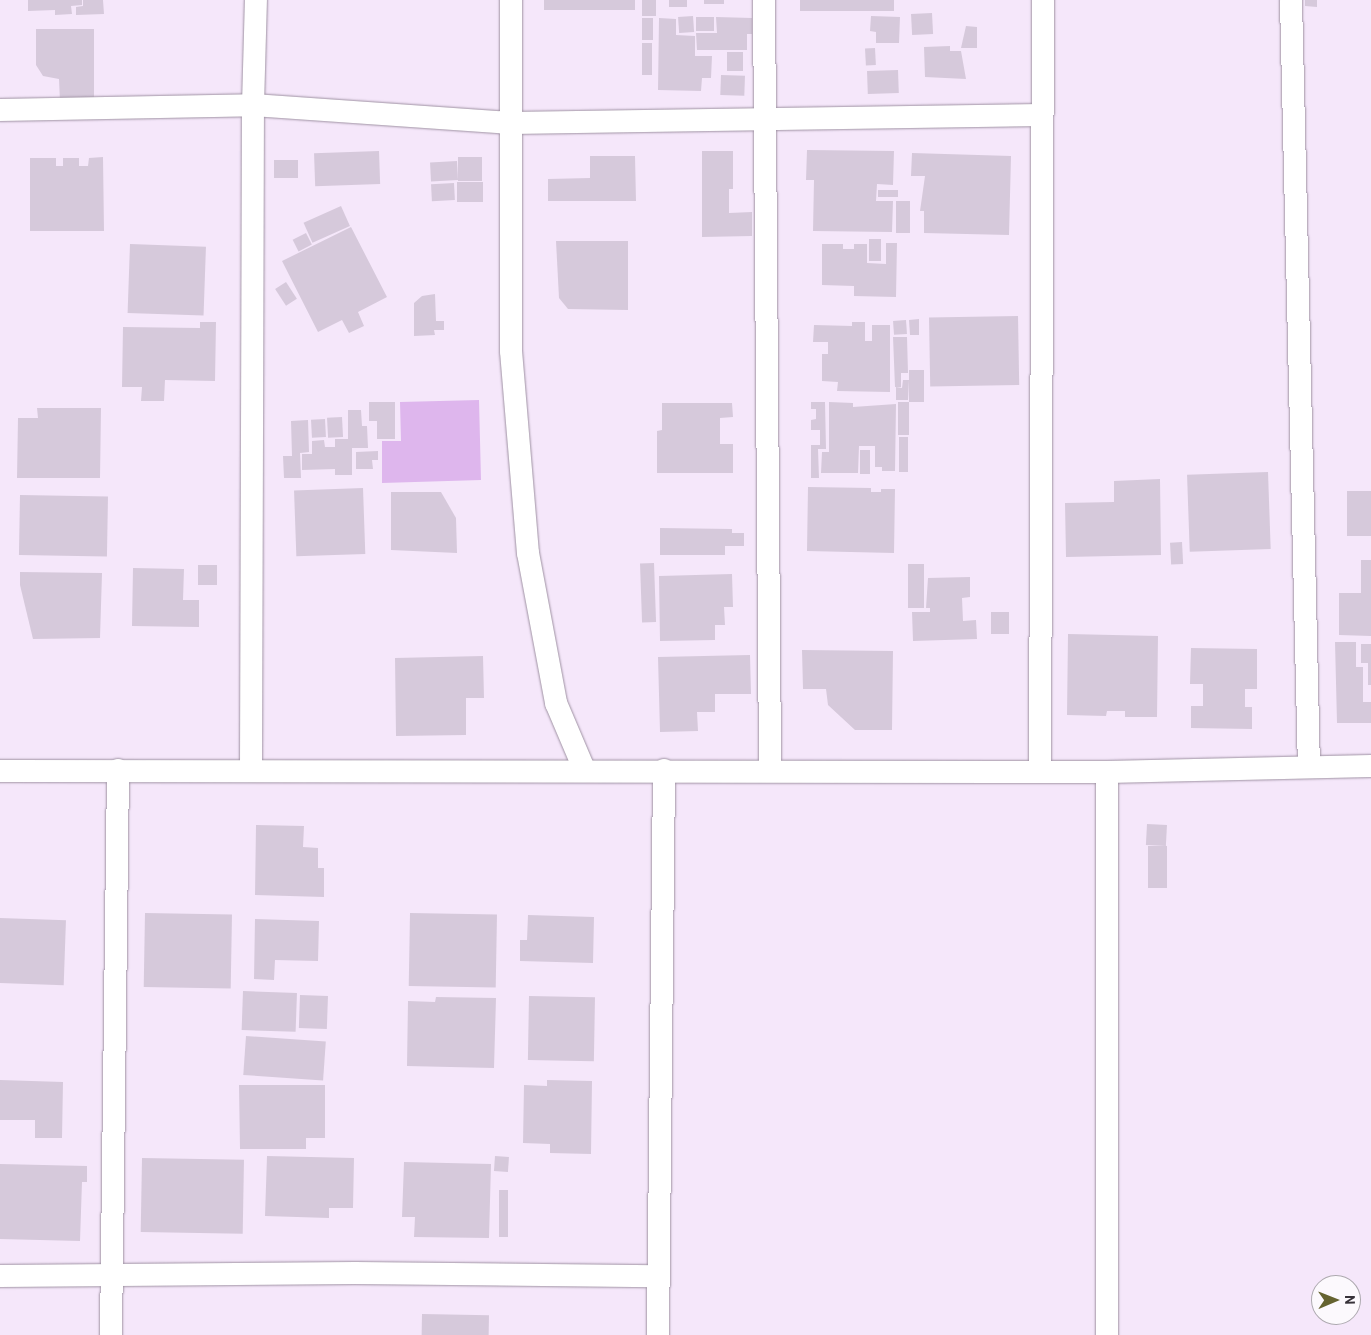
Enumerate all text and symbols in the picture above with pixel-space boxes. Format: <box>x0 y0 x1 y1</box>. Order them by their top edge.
north arrow <box>1311 1275 1361 1325</box>
text: N <box>1342 1295 1359 1305</box>

